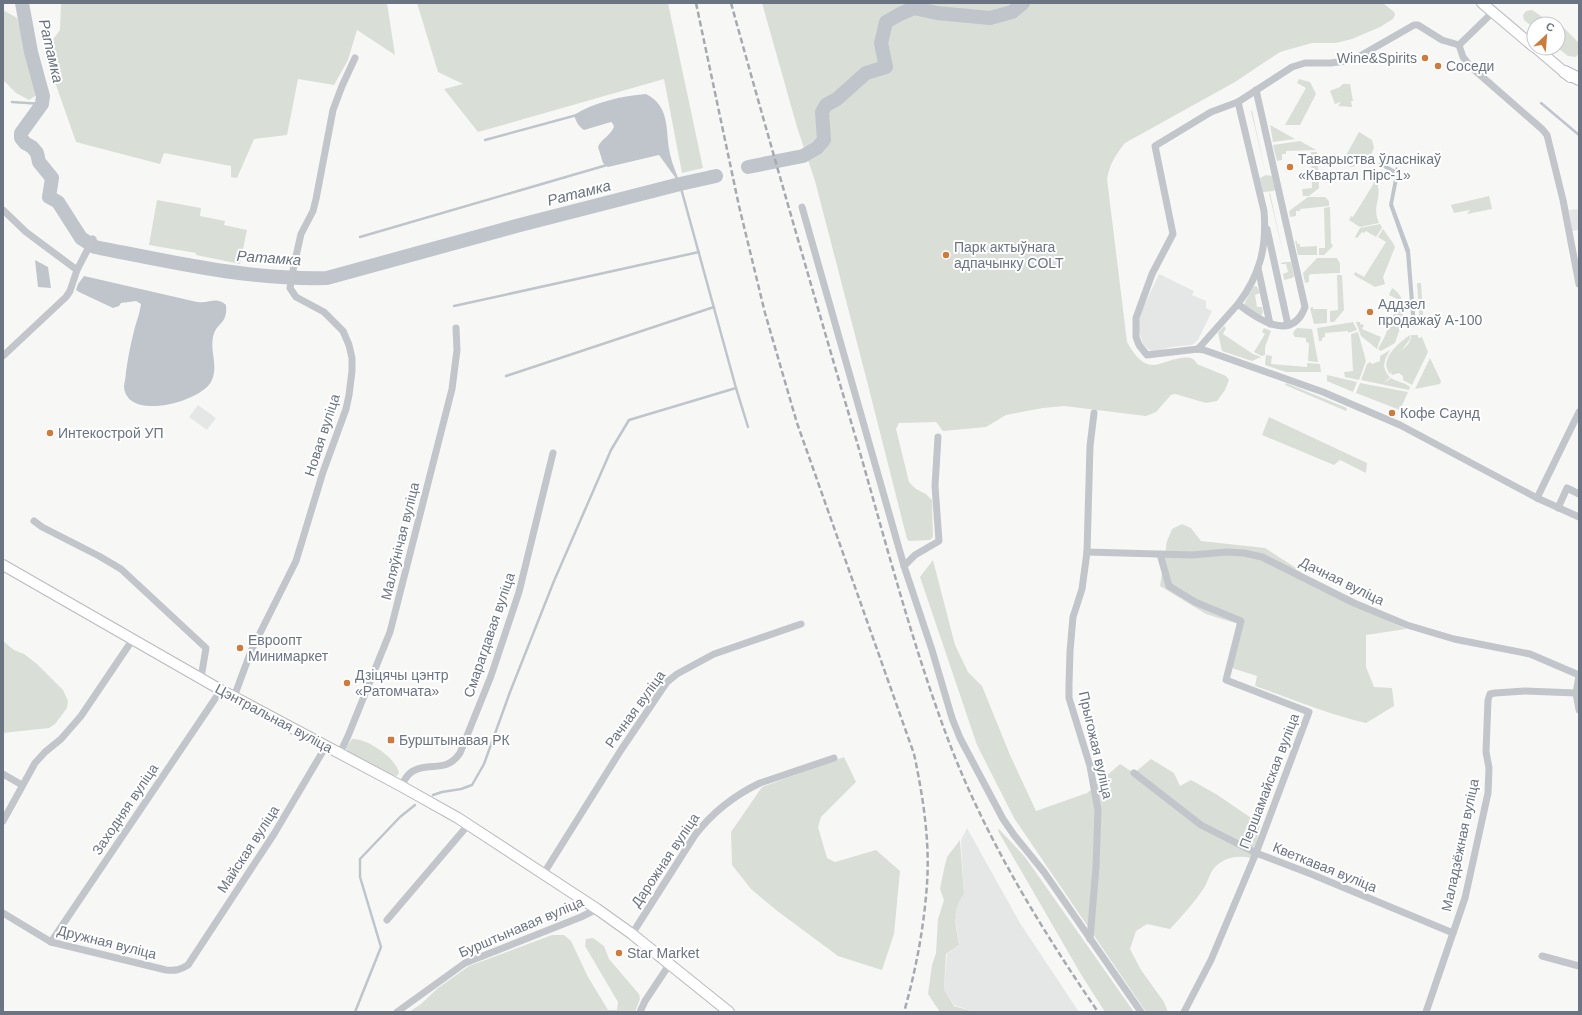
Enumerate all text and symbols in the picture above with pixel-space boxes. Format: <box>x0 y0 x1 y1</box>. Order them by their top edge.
north arrow <box>1526 16 1566 56</box>
water label: Ратамка <box>36 17 67 84</box>
text: С <box>1544 20 1557 34</box>
place label: Wine&Spirits <box>1337 50 1417 66</box>
marker: Wine&Spirits <box>1420 53 1430 63</box>
place label: Соседи <box>1446 58 1494 74</box>
marker: Соседи <box>1433 61 1443 71</box>
place label: Таварыства ўласнікаў «Квартал Пірс-1» <box>1298 151 1441 183</box>
marker: Таварыства ўласнікаў «Квартал Пірс-1» <box>1285 162 1295 172</box>
water label: Ратамка <box>545 176 612 209</box>
place label: Парк актыўнага адпачынку COLT <box>954 239 1064 271</box>
water label: Ратамка <box>236 247 302 268</box>
marker: Парк актыўнага адпачынку COLT <box>941 250 951 260</box>
place label: Аддзел продажаў А-100 <box>1378 296 1482 328</box>
marker: Аддзел продажаў А-100 <box>1365 307 1375 317</box>
street label: Новая вуліца <box>301 392 343 478</box>
place label: Кофе Саунд <box>1400 405 1480 421</box>
marker: Кофе Саунд <box>1387 408 1397 418</box>
place label: Интекострой УП <box>58 425 164 441</box>
marker: Интекострой УП <box>45 428 55 438</box>
street label: Маляўнічая вуліца <box>378 480 422 601</box>
street label: Дачная вуліца <box>1297 554 1387 608</box>
street label: Смарагдавая вуліца <box>460 570 518 700</box>
place label: Евроопт Минимаркет <box>248 632 329 664</box>
marker: Евроопт Минимаркет <box>235 643 245 653</box>
place label: Дзіцячы цэнтр «Ратомчата» <box>355 667 449 699</box>
street label: Рачная вуліца <box>602 667 668 751</box>
marker: Дзіцячы цэнтр «Ратомчата» <box>342 678 352 688</box>
street label: Цэнтральная вуліца <box>213 680 336 756</box>
street label: Прыгожая вуліца <box>1076 690 1116 801</box>
street label: Першамайская вуліца <box>1236 711 1302 851</box>
place label: Бурштынавая РК <box>399 732 511 748</box>
marker: Бурштынавая РК <box>386 735 396 745</box>
street label: Заходняя вуліца <box>89 760 162 858</box>
street label: Маладзёжная вуліца <box>1438 777 1482 913</box>
street label: Майская вуліца <box>214 802 282 896</box>
street label: Дарожная вуліца <box>628 810 702 910</box>
street label: Кветкавая вуліца <box>1271 839 1380 895</box>
street label: Бурштынавая вуліца <box>456 893 586 961</box>
street label: Дружная вуліца <box>56 922 158 962</box>
place label: Star Market <box>627 945 699 961</box>
marker: Star Market <box>614 948 624 958</box>

